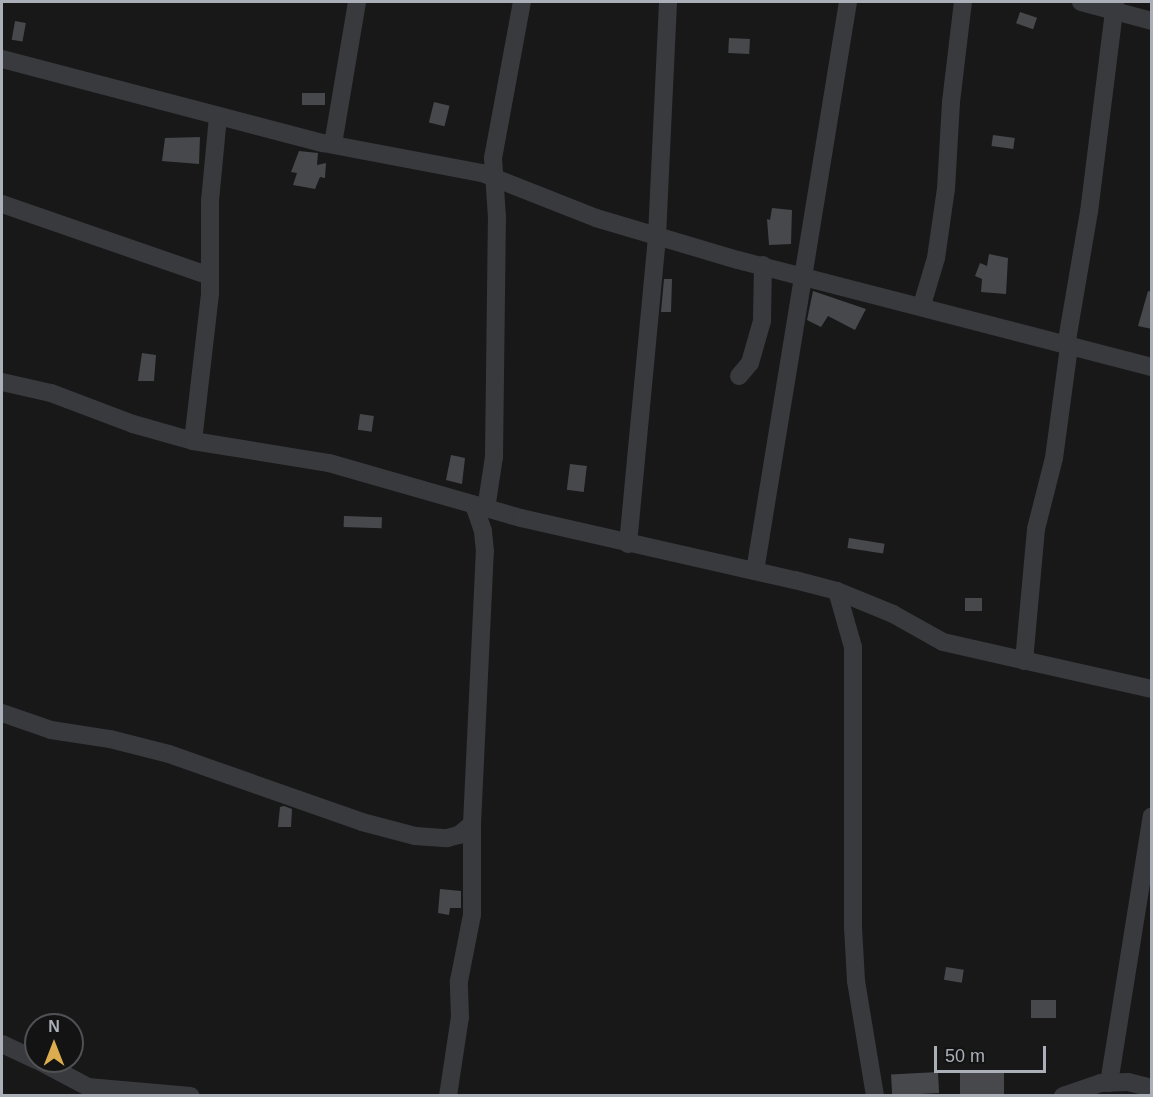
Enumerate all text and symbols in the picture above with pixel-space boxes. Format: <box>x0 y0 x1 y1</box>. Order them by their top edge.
north arrow <box>24 1013 84 1073</box>
text: N <box>48 1018 60 1035</box>
scale bar <box>937 1034 1050 1072</box>
text: 50 m <box>945 1046 985 1066</box>

